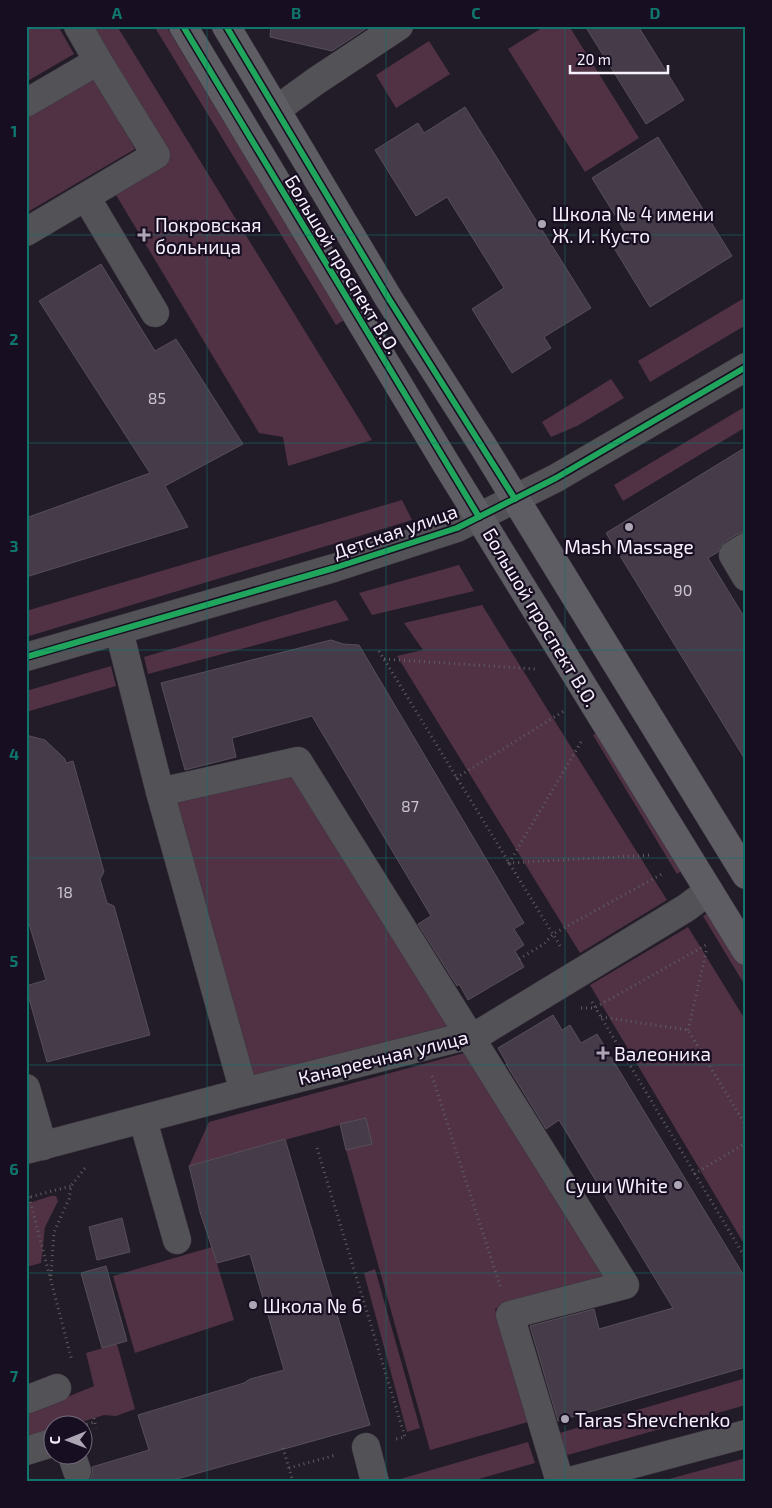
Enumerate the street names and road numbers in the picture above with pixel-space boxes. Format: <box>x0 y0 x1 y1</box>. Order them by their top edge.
street label: Большой проспект В.О. <box>281 171 405 357</box>
street label: Детская улица <box>330 499 460 564</box>
street label: Большой проспект В.О. <box>479 524 603 710</box>
street label: Канареечная улица <box>296 1025 471 1090</box>

